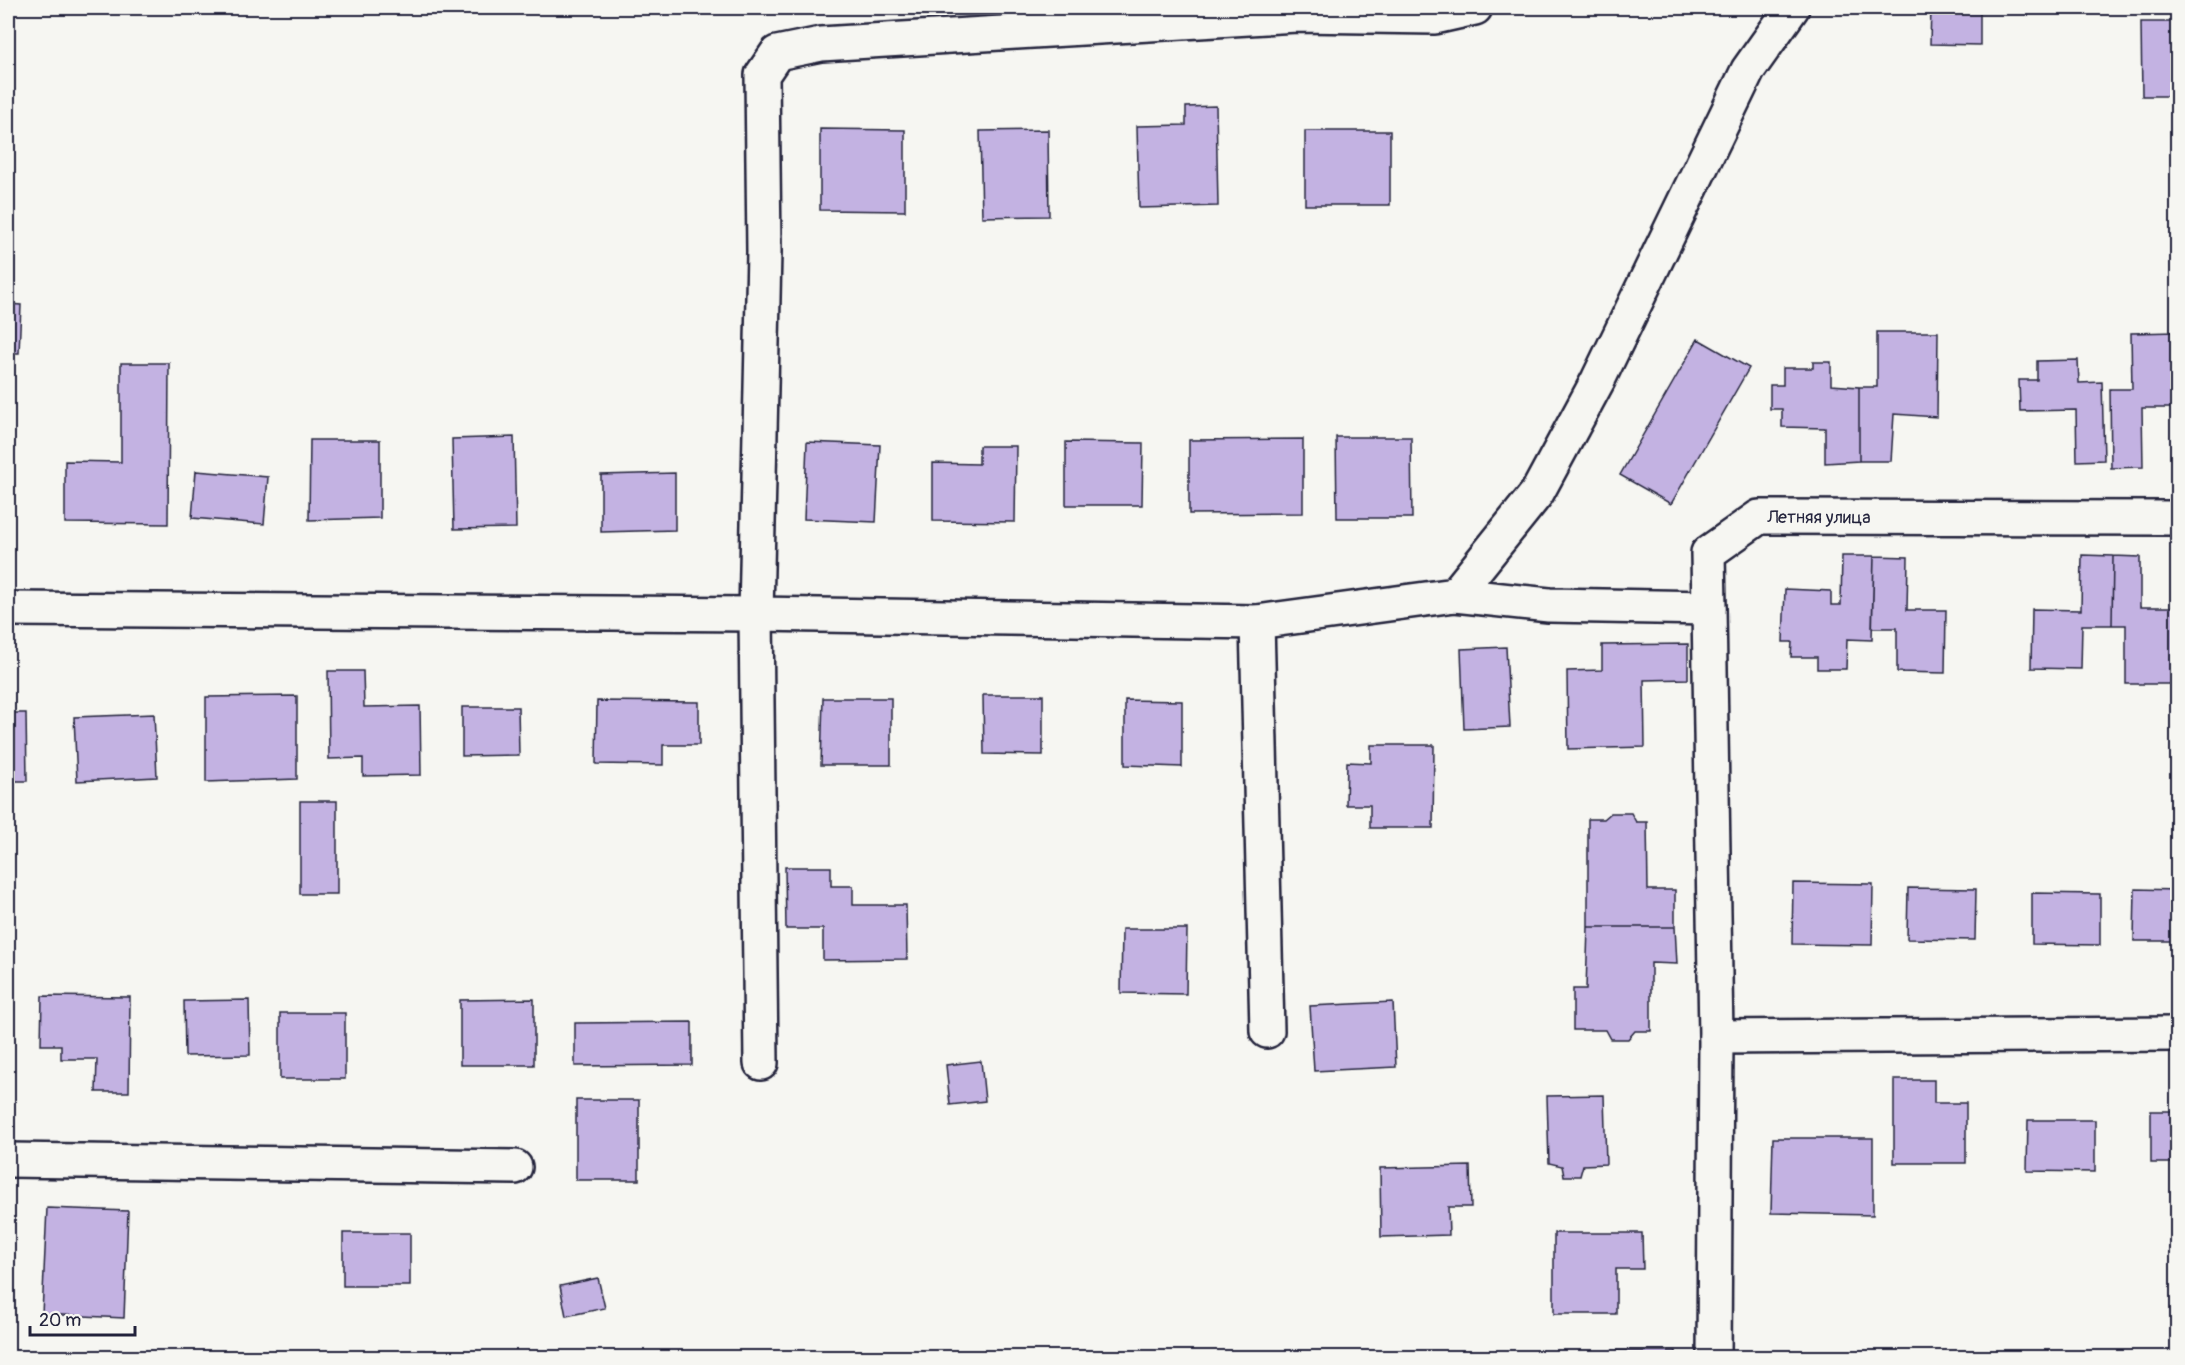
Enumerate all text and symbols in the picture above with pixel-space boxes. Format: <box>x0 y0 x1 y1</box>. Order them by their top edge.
street label: Летняя улица <box>1766 506 1871 529</box>
scale bar <box>30 1299 135 1337</box>
text: 20 m <box>39 1309 81 1332</box>

